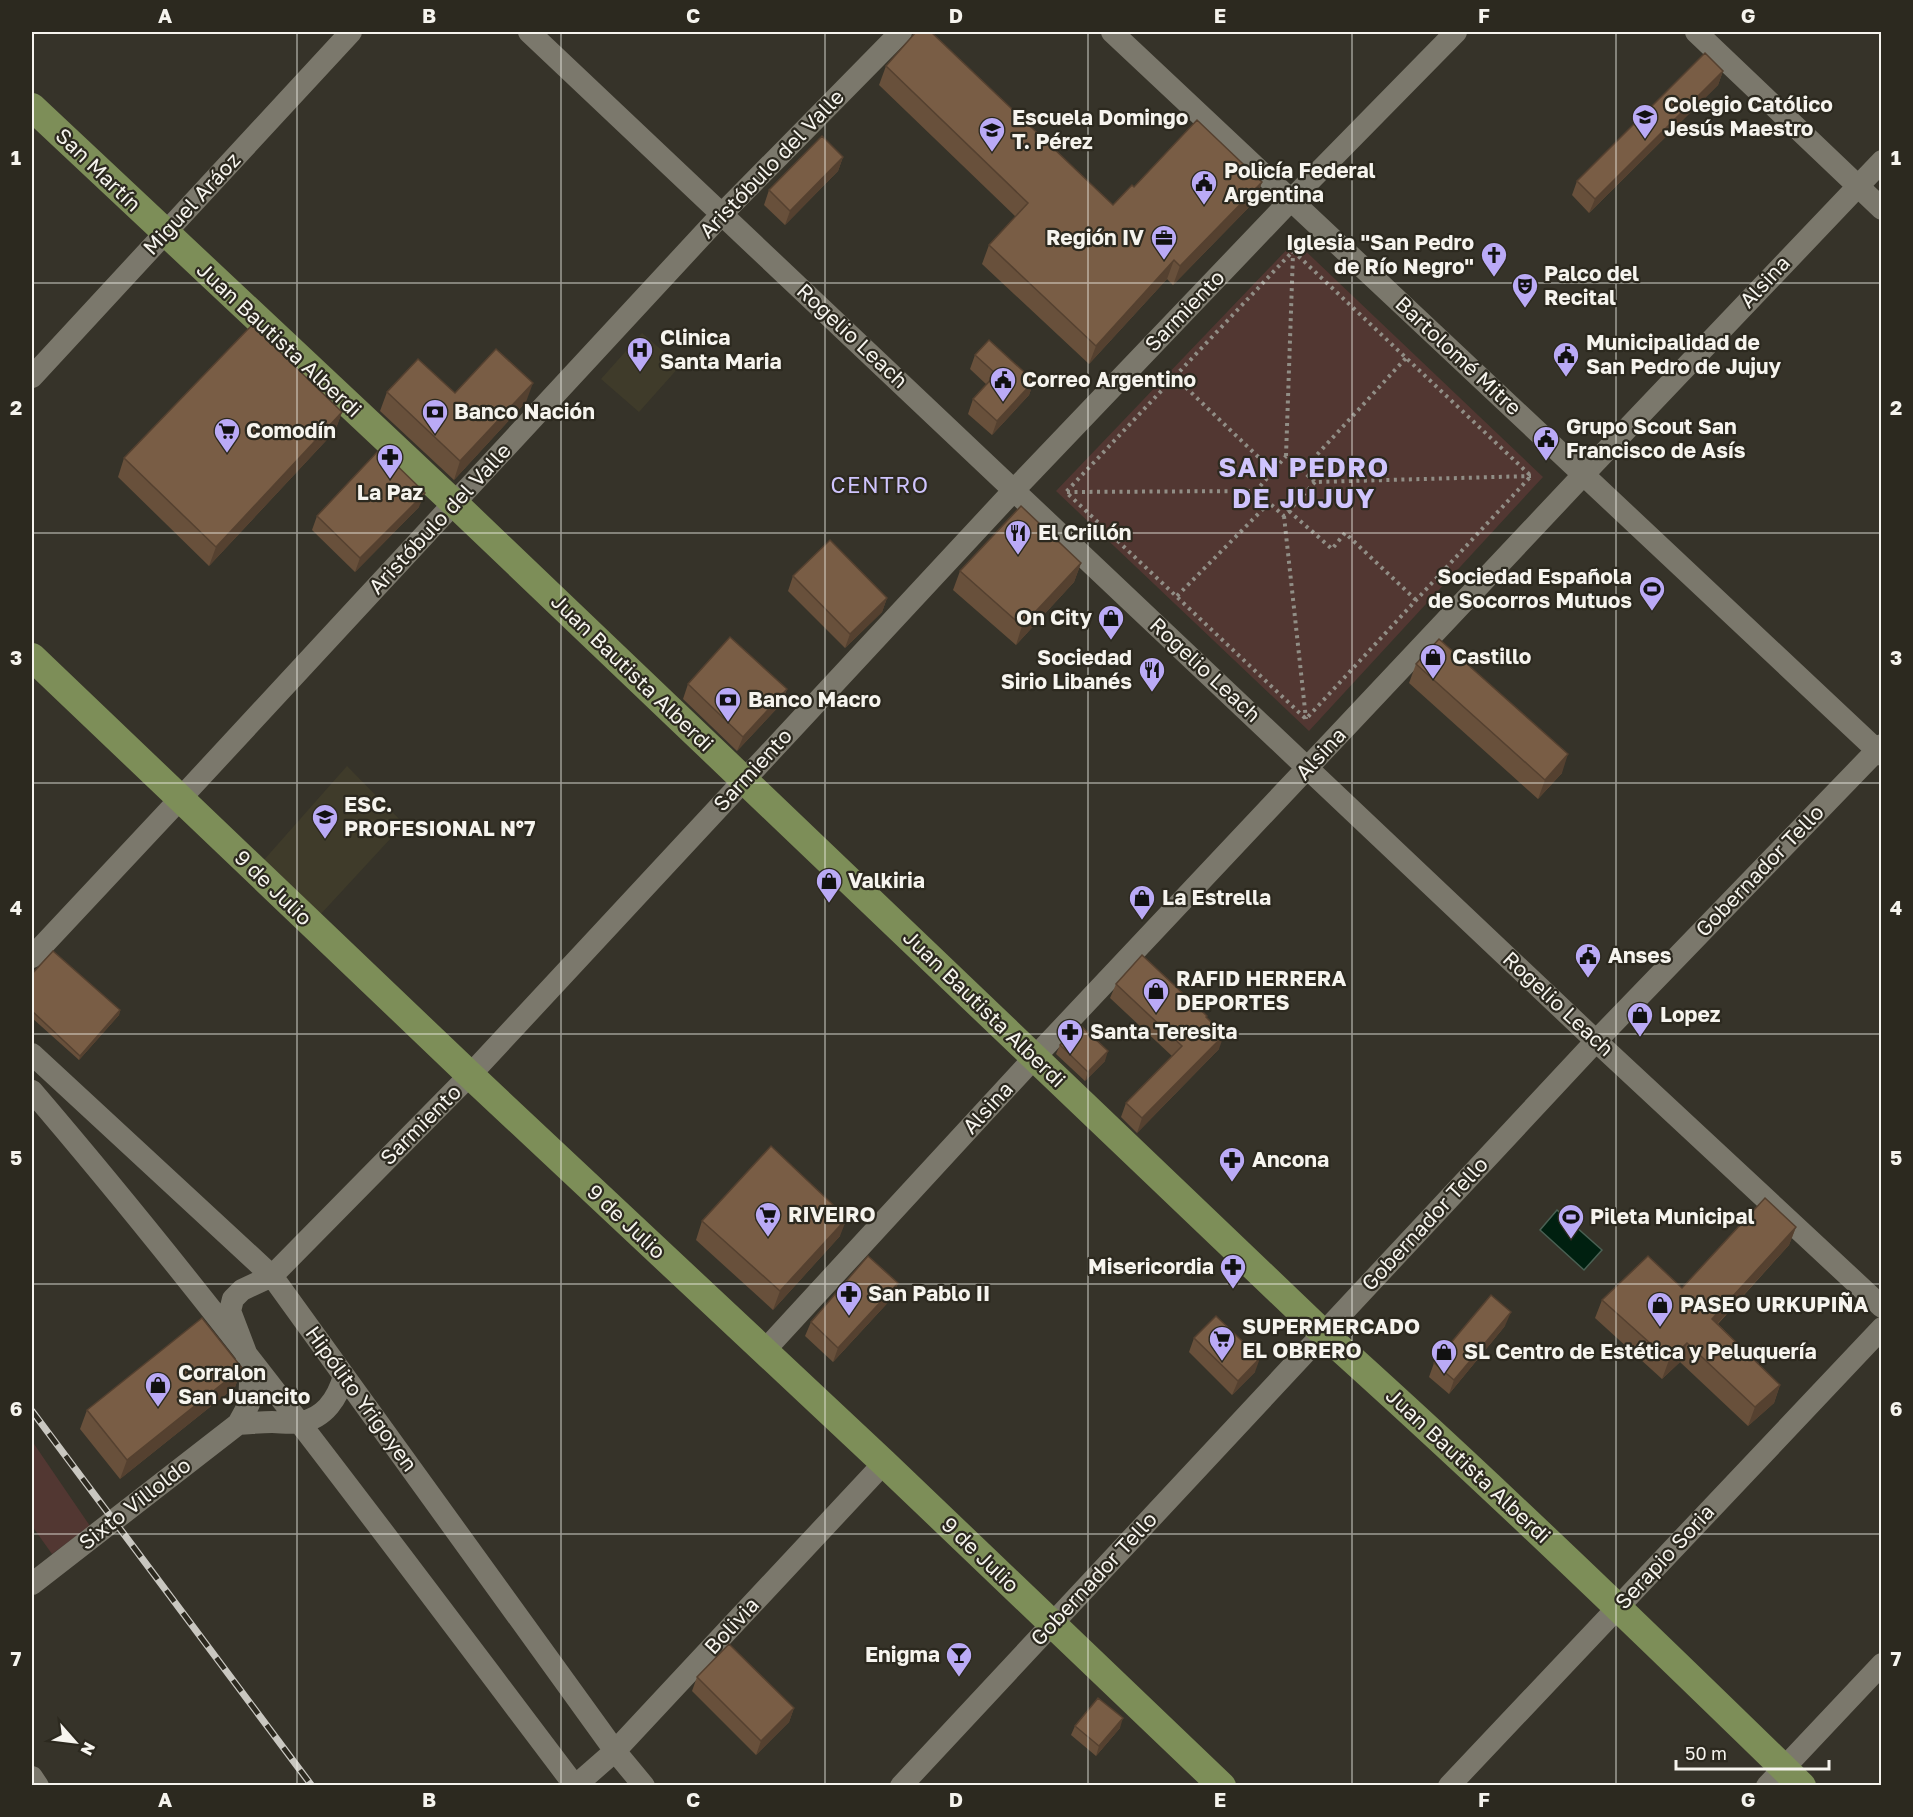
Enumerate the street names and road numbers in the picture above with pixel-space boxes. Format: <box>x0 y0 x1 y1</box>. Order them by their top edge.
street label: Aristóbulo del Valle <box>693 83 849 243</box>
street label: San Martín <box>50 122 147 216</box>
street label: Miguel Aráoz <box>137 147 245 260</box>
street label: Alsina <box>1734 250 1795 313</box>
street label: Juan Bautista Alberdi <box>192 256 367 422</box>
street label: Sarmiento <box>1139 264 1230 357</box>
street label: Rogelio Leach <box>792 277 914 393</box>
street label: Bartolomé Mitre <box>1390 290 1527 420</box>
street label: Aristóbulo del Valle <box>363 437 516 599</box>
street label: Juan Bautista Alberdi <box>546 588 719 757</box>
street label: Rogelio Leach <box>1145 611 1267 727</box>
street label: Alsina <box>1290 722 1351 785</box>
street label: Sarmiento <box>707 723 797 816</box>
street label: Gobernador Tello <box>1690 799 1829 942</box>
street label: 9 de Julio <box>230 844 318 931</box>
street label: Juan Bautista Alberdi <box>898 924 1071 1093</box>
street label: Rogelio Leach <box>1498 945 1620 1061</box>
street label: Alsina <box>957 1076 1018 1139</box>
street label: Sarmiento <box>374 1078 466 1170</box>
street label: Gobernador Tello <box>1356 1151 1493 1296</box>
street label: 9 de Julio <box>582 1178 671 1264</box>
street label: Hipólito Yrigoyen <box>300 1321 423 1476</box>
street label: Juan Bautista Alberdi <box>1381 1382 1556 1548</box>
street label: Sixto Villoldo <box>73 1451 196 1555</box>
street label: Serapio Soria <box>1609 1499 1719 1614</box>
street label: Gobernador Tello <box>1025 1506 1162 1651</box>
street label: 9 de Julio <box>937 1511 1025 1598</box>
street label: Bolivia <box>698 1591 764 1659</box>

